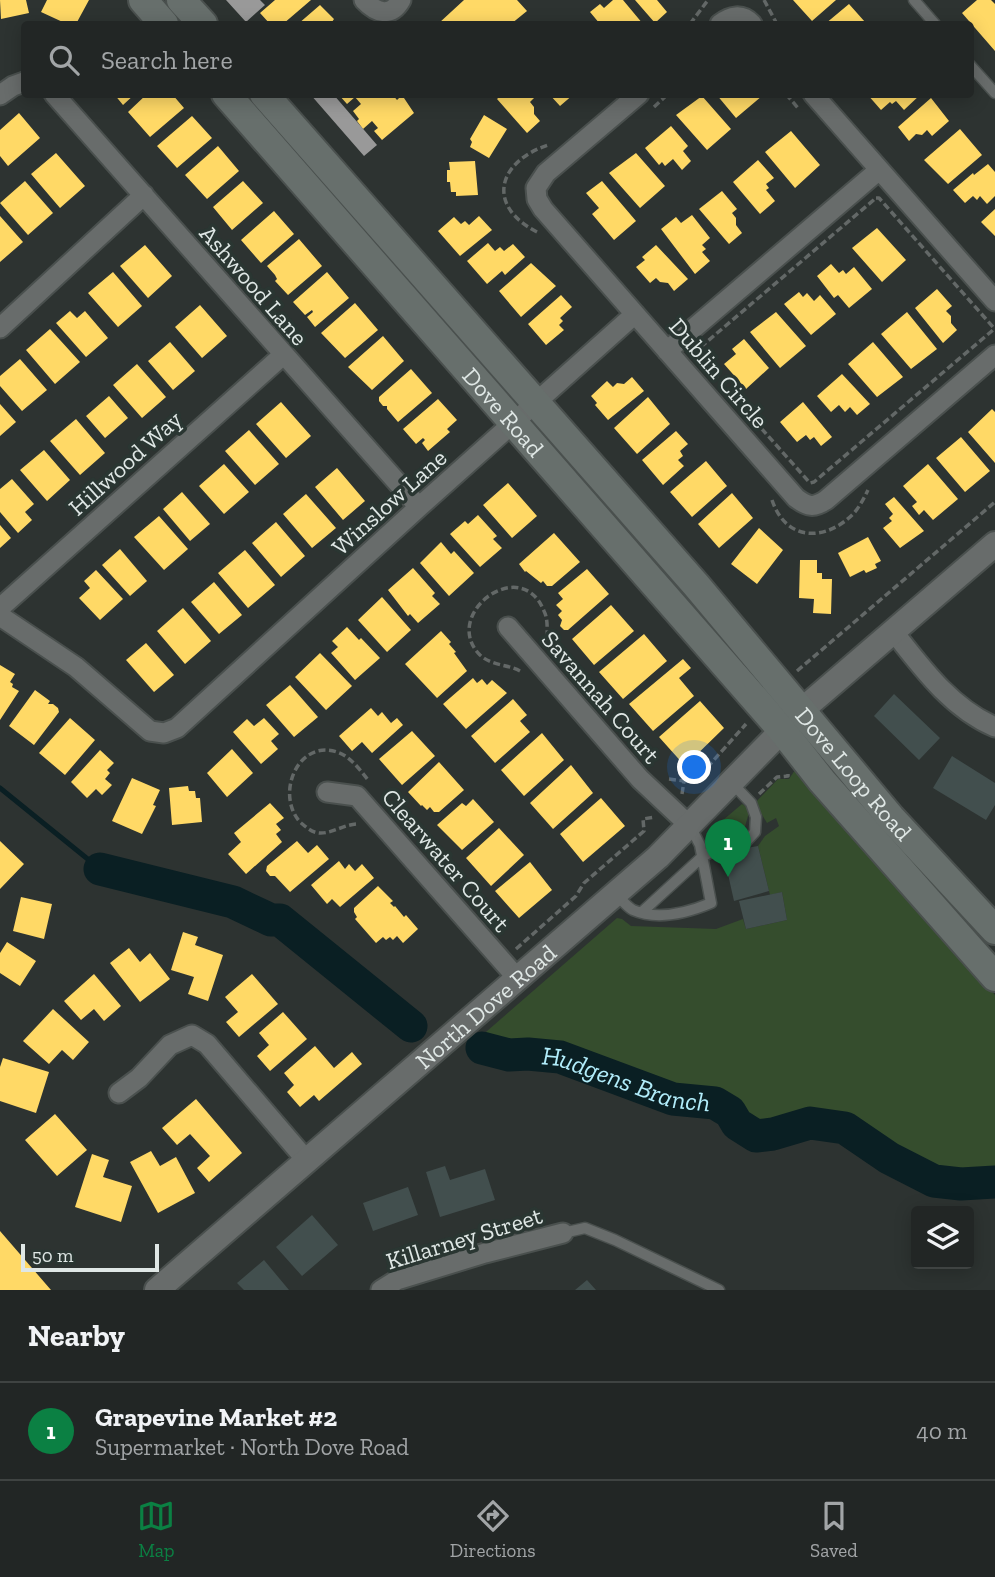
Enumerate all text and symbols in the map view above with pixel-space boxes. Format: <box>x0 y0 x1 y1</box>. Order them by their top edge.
search box <box>21 21 974 98</box>
icon: search <box>45 41 83 79</box>
text: Search here <box>101 44 233 76</box>
street label: Ashwood Lane <box>194 219 314 351</box>
street label: Dublin Circle <box>663 312 775 434</box>
street label: Dove Road <box>457 361 551 462</box>
street label: Hillwood Way <box>62 404 188 521</box>
street label: Winslow Lane <box>326 443 452 561</box>
street label: Savannah Court <box>536 625 666 769</box>
street label: Dove Loop Road <box>790 701 919 846</box>
your location <box>677 750 711 784</box>
street label: Clearwater Court <box>376 782 516 938</box>
pin: 1 <box>705 819 751 877</box>
street label: North Dove Road <box>409 938 561 1075</box>
water label: Hudgens Branch <box>541 1039 712 1118</box>
street label: Killarney Street <box>383 1200 546 1275</box>
map controls <box>911 1206 974 1269</box>
button: layers <box>911 1206 974 1269</box>
scale bar <box>21 1241 159 1273</box>
text: 50 m <box>32 1244 73 1267</box>
text: Nearby <box>28 1318 125 1354</box>
text: Grapevine Market #2 <box>95 1401 337 1433</box>
text: 1 <box>46 1417 56 1445</box>
text: 40 m <box>916 1417 967 1445</box>
text: Supermarket · North Dove Road <box>95 1433 409 1461</box>
tab: Map <box>137 1497 175 1562</box>
tab: Directions <box>450 1497 536 1562</box>
tab: Saved <box>810 1497 858 1562</box>

